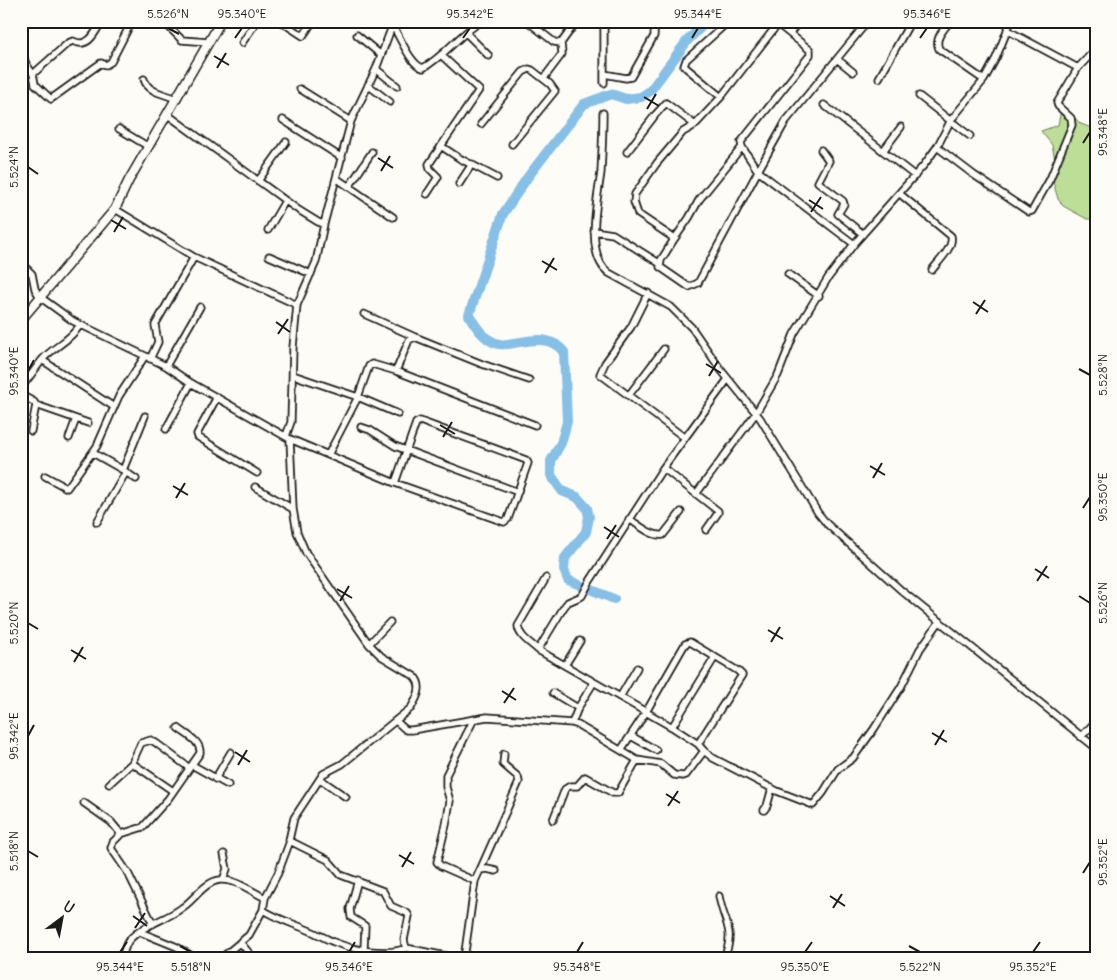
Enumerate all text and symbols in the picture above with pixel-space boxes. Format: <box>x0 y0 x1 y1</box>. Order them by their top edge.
text: 5.526°N <box>147 6 189 21</box>
text: 95.340°E <box>218 6 267 21</box>
text: 95.342°E <box>446 6 494 21</box>
text: 95.344°E <box>674 6 722 21</box>
text: 95.346°E <box>903 6 951 21</box>
text: 95.348°E <box>1095 108 1110 156</box>
text: 5.524°N <box>6 146 21 188</box>
text: 95.340°E <box>6 347 21 396</box>
text: 5.528°N <box>1095 354 1110 396</box>
text: 95.350°E <box>1095 473 1110 521</box>
text: 5.526°N <box>1095 582 1110 624</box>
text: 5.520°N <box>6 601 21 645</box>
text: 95.342°E <box>6 712 21 760</box>
text: 5.518°N <box>6 831 21 871</box>
text: 95.352°E <box>1095 838 1110 886</box>
north arrow <box>38 892 88 942</box>
text: U <box>60 897 78 917</box>
text: 95.344°E <box>96 959 144 974</box>
text: 5.518°N <box>171 959 211 974</box>
text: 95.346°E <box>325 959 373 974</box>
text: 95.348°E <box>553 959 601 974</box>
text: 95.350°E <box>781 959 829 974</box>
text: 5.522°N <box>899 959 941 974</box>
text: 95.352°E <box>1009 959 1057 974</box>

